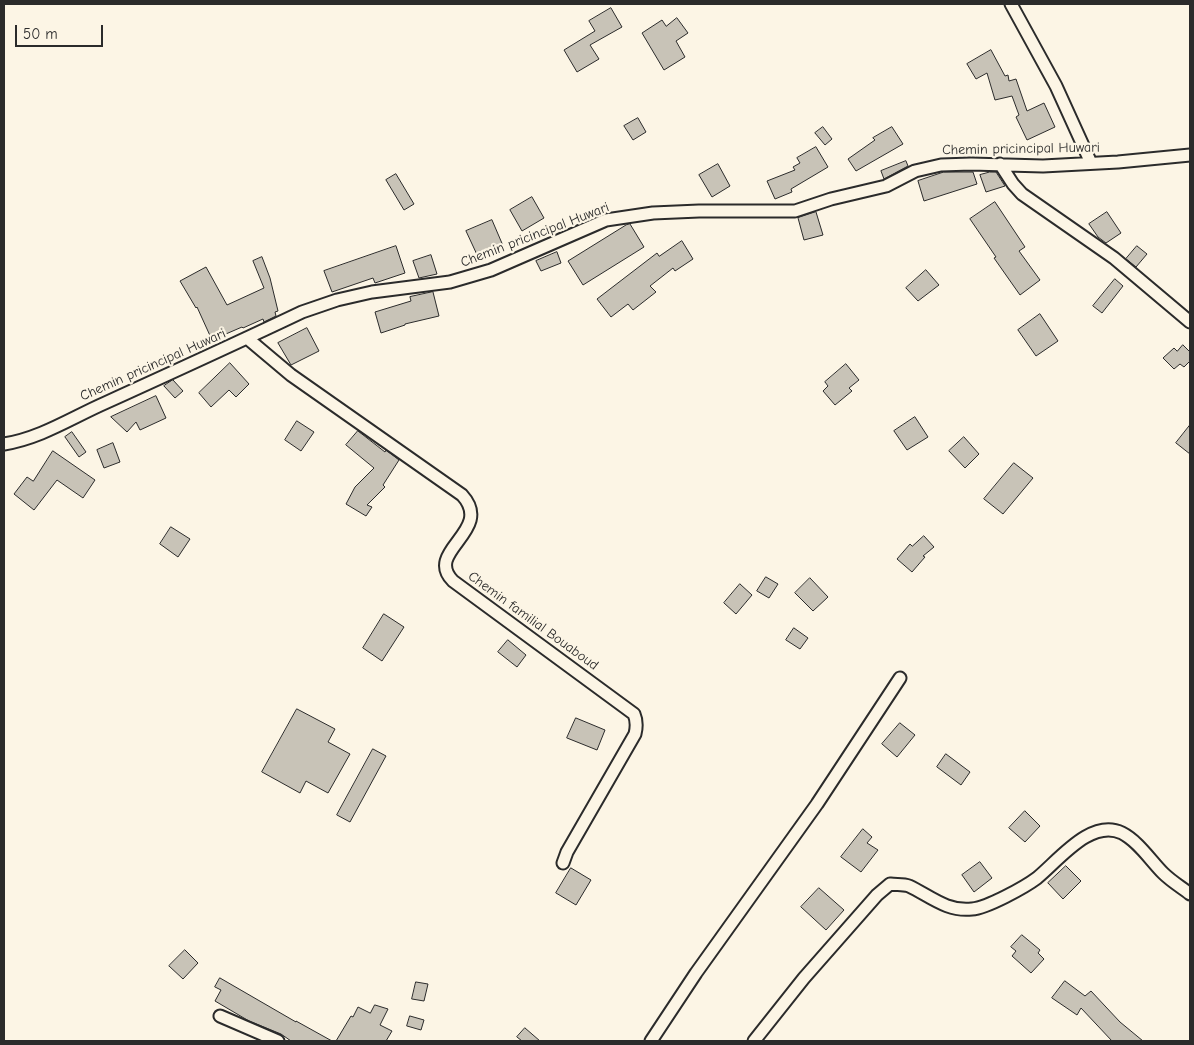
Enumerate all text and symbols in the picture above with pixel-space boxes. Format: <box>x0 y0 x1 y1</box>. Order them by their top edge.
scale bar <box>18 15 105 47</box>
text: 50 m <box>23 25 58 43</box>
street label: Chemin pricincipal Huwari <box>942 139 1100 159</box>
street label: Chemin pricincipal Huwari <box>458 199 612 271</box>
street label: Chemin pricincipal Huwari <box>78 325 228 405</box>
street label: Chemin familial Bouaboud <box>465 568 601 674</box>

